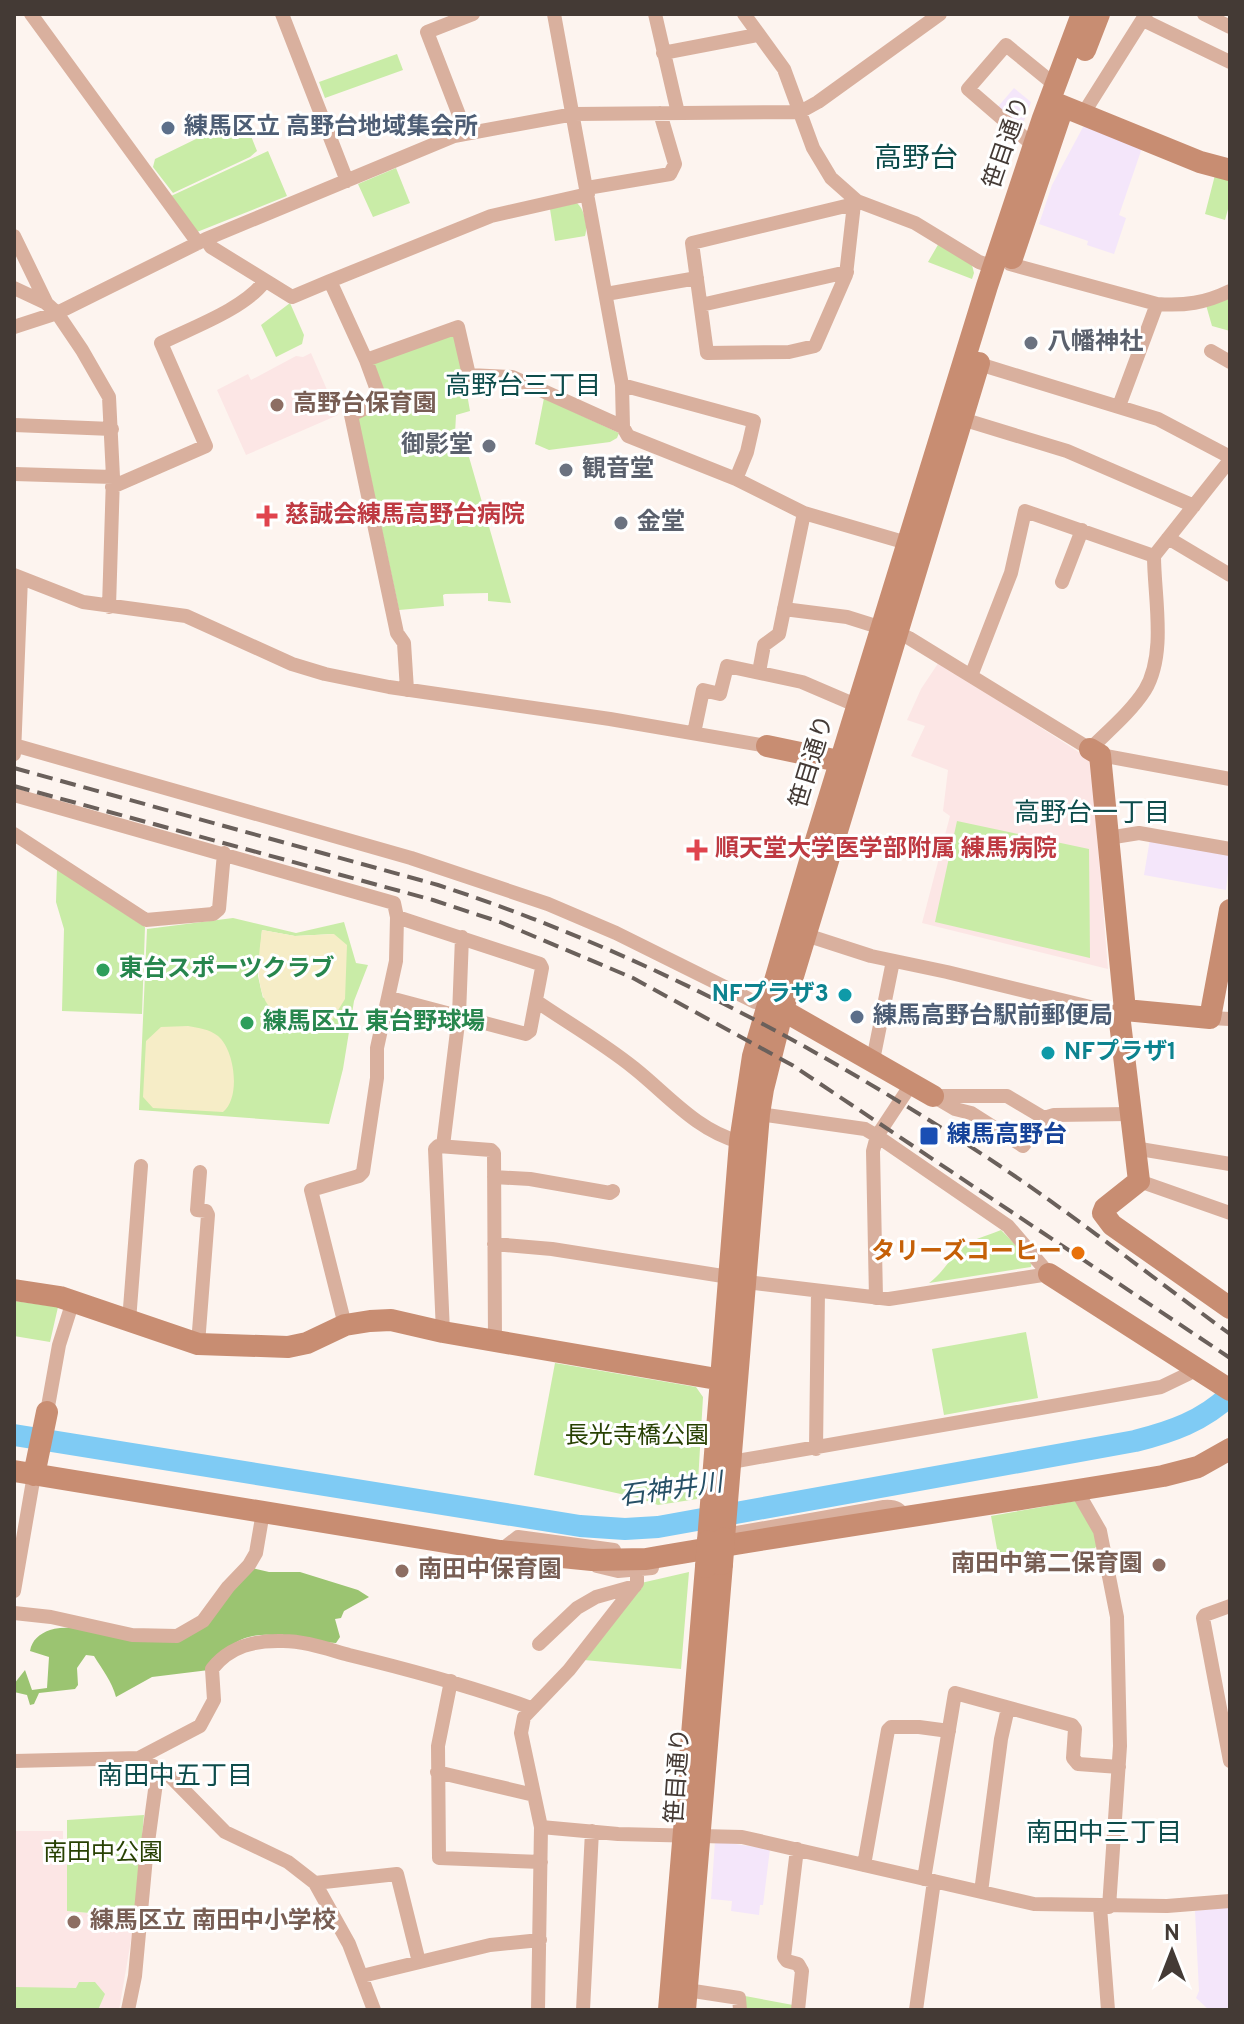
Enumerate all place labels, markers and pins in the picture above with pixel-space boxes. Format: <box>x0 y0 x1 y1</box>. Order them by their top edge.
place label: 練馬区立 高野台地域集会所 <box>184 113 478 143</box>
marker: 練馬区立 高野台地域集会所 <box>159 119 177 137</box>
place label: 八幡神社 <box>1047 328 1143 358</box>
marker: 八幡神社 <box>1022 334 1040 352</box>
place label: 高野台保育園 <box>293 390 437 420</box>
marker: 高野台保育園 <box>268 396 286 414</box>
place label: 御影堂 <box>401 431 473 461</box>
marker: 御影堂 <box>480 437 498 455</box>
place label: 観音堂 <box>582 455 654 485</box>
marker: 観音堂 <box>557 461 575 479</box>
place label: 慈誠会練馬高野台病院 <box>285 501 525 531</box>
marker: 慈誠会練馬高野台病院 <box>256 505 278 527</box>
place label: 金堂 <box>637 508 685 538</box>
marker: 金堂 <box>612 514 630 532</box>
place label: 順天堂大学医学部附属 練馬病院 <box>715 835 1057 865</box>
marker: 順天堂大学医学部附属 練馬病院 <box>686 839 708 861</box>
place label: 東台スポーツクラブ <box>119 955 335 985</box>
marker: 東台スポーツクラブ <box>94 961 112 979</box>
place label: NFプラザ3 <box>712 980 829 1010</box>
marker: NFプラザ3 <box>836 986 854 1004</box>
place label: 練馬高野台駅前郵便局 <box>873 1002 1113 1032</box>
place label: 練馬区立 東台野球場 <box>263 1008 485 1038</box>
marker: 練馬高野台駅前郵便局 <box>848 1008 866 1026</box>
marker: 練馬区立 東台野球場 <box>238 1014 256 1032</box>
place label: NFプラザ1 <box>1064 1038 1177 1068</box>
marker: NFプラザ1 <box>1039 1044 1057 1062</box>
place label: 練馬高野台 <box>947 1121 1067 1151</box>
marker: 練馬高野台 <box>918 1125 940 1147</box>
place label: タリーズコーヒー <box>871 1238 1062 1268</box>
marker: タリーズコーヒー <box>1069 1244 1087 1262</box>
place label: 南田中第二保育園 <box>951 1550 1143 1580</box>
place label: 南田中保育園 <box>418 1556 562 1586</box>
marker: 南田中第二保育園 <box>1150 1556 1168 1574</box>
marker: 南田中保育園 <box>393 1562 411 1580</box>
place label: 練馬区立 南田中小学校 <box>90 1907 336 1937</box>
marker: 練馬区立 南田中小学校 <box>65 1913 83 1931</box>

